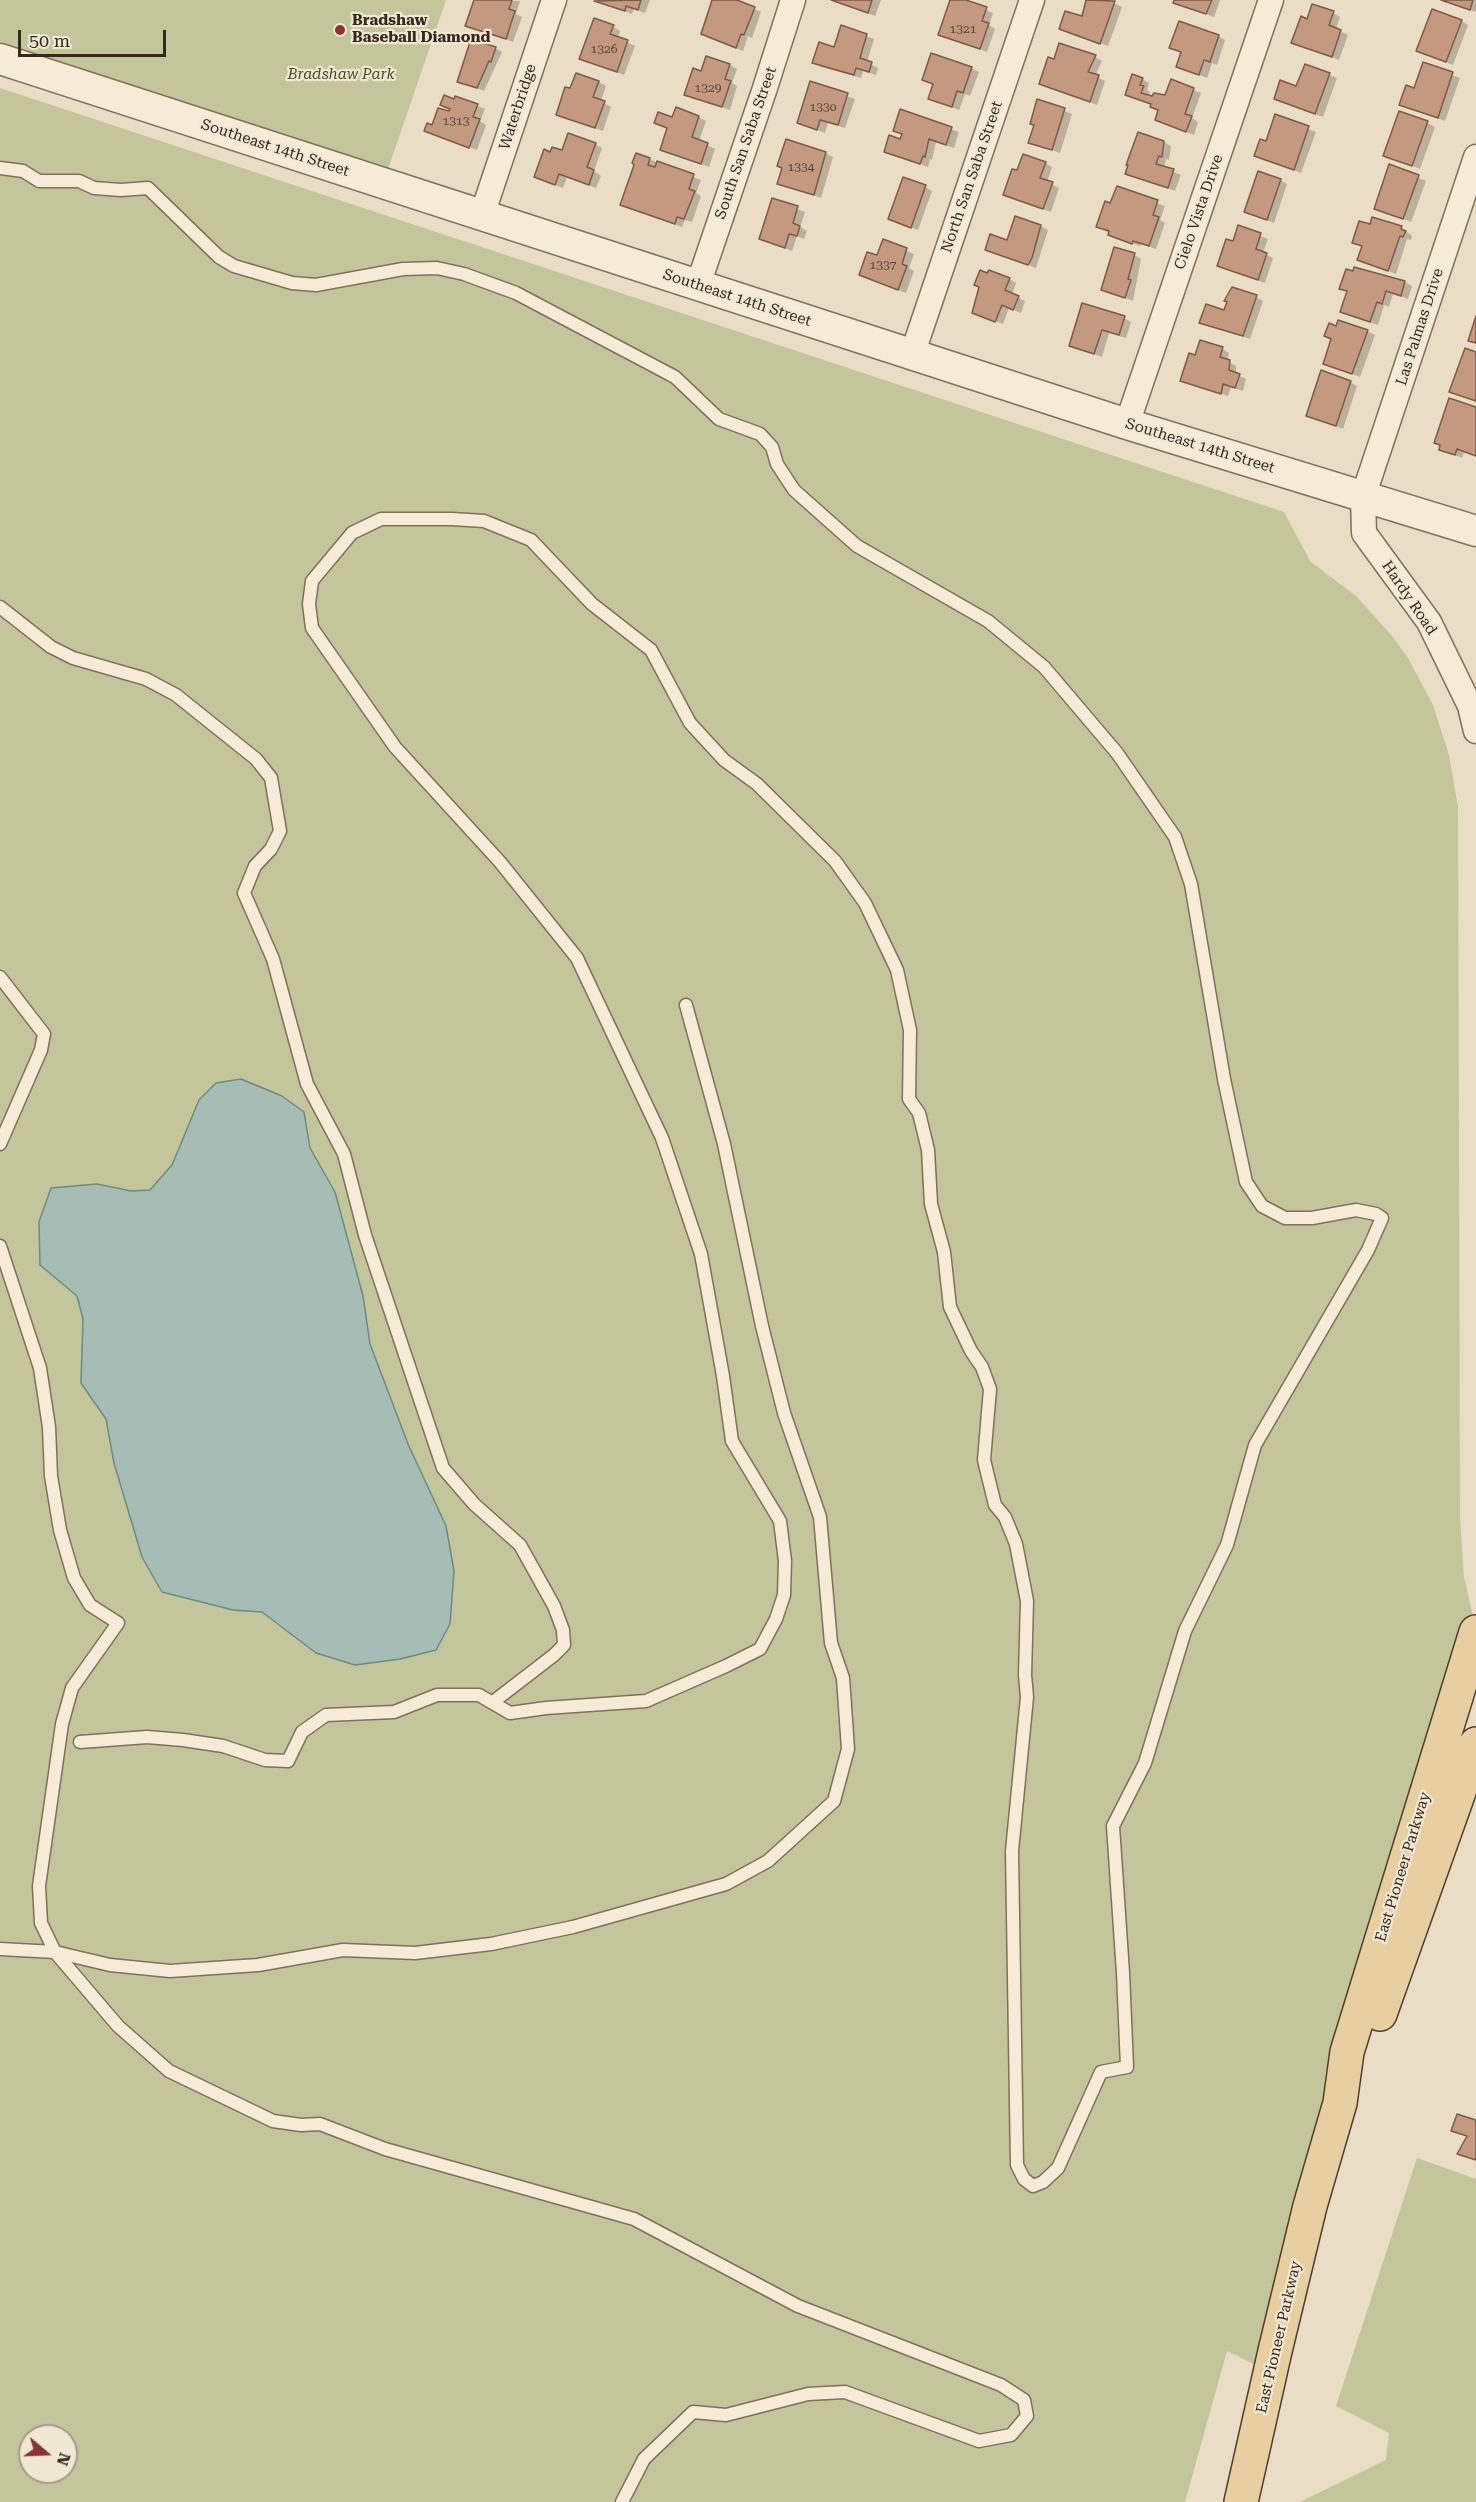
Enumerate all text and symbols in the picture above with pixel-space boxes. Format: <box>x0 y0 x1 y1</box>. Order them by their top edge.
place label: Bradshaw Baseball Diamond <box>352 12 491 47</box>
scale bar <box>21 18 170 56</box>
house number: 1321 <box>950 22 976 36</box>
marker: Bradshaw Baseball Diamond <box>333 23 347 37</box>
text: 50 m <box>29 30 70 51</box>
house number: 1326 <box>591 42 617 56</box>
street label: Waterbridge <box>496 62 540 152</box>
street label: South San Saba Street <box>711 64 781 222</box>
park label: Bradshaw Park <box>287 66 395 84</box>
house number: 1329 <box>695 81 721 95</box>
street label: North San Saba Street <box>938 99 1006 255</box>
house number: 1330 <box>810 100 836 114</box>
house number: 1313 <box>443 114 469 128</box>
street label: Southeast 14th Street <box>198 115 352 181</box>
street label: Cielo Vista Drive <box>1171 152 1227 272</box>
house number: 1334 <box>788 160 814 174</box>
house number: 1337 <box>870 258 896 272</box>
street label: Southeast 14th Street <box>660 265 814 331</box>
street label: Las Palmas Drive <box>1393 266 1447 388</box>
street label: Southeast 14th Street <box>1123 415 1277 477</box>
street label: Hardy Road <box>1378 557 1440 639</box>
street label: East Pioneer Parkway <box>1372 1790 1434 1944</box>
street label: East Pioneer Parkway <box>1253 2259 1305 2415</box>
north arrow <box>18 2424 78 2484</box>
text: N <box>53 2450 75 2468</box>

